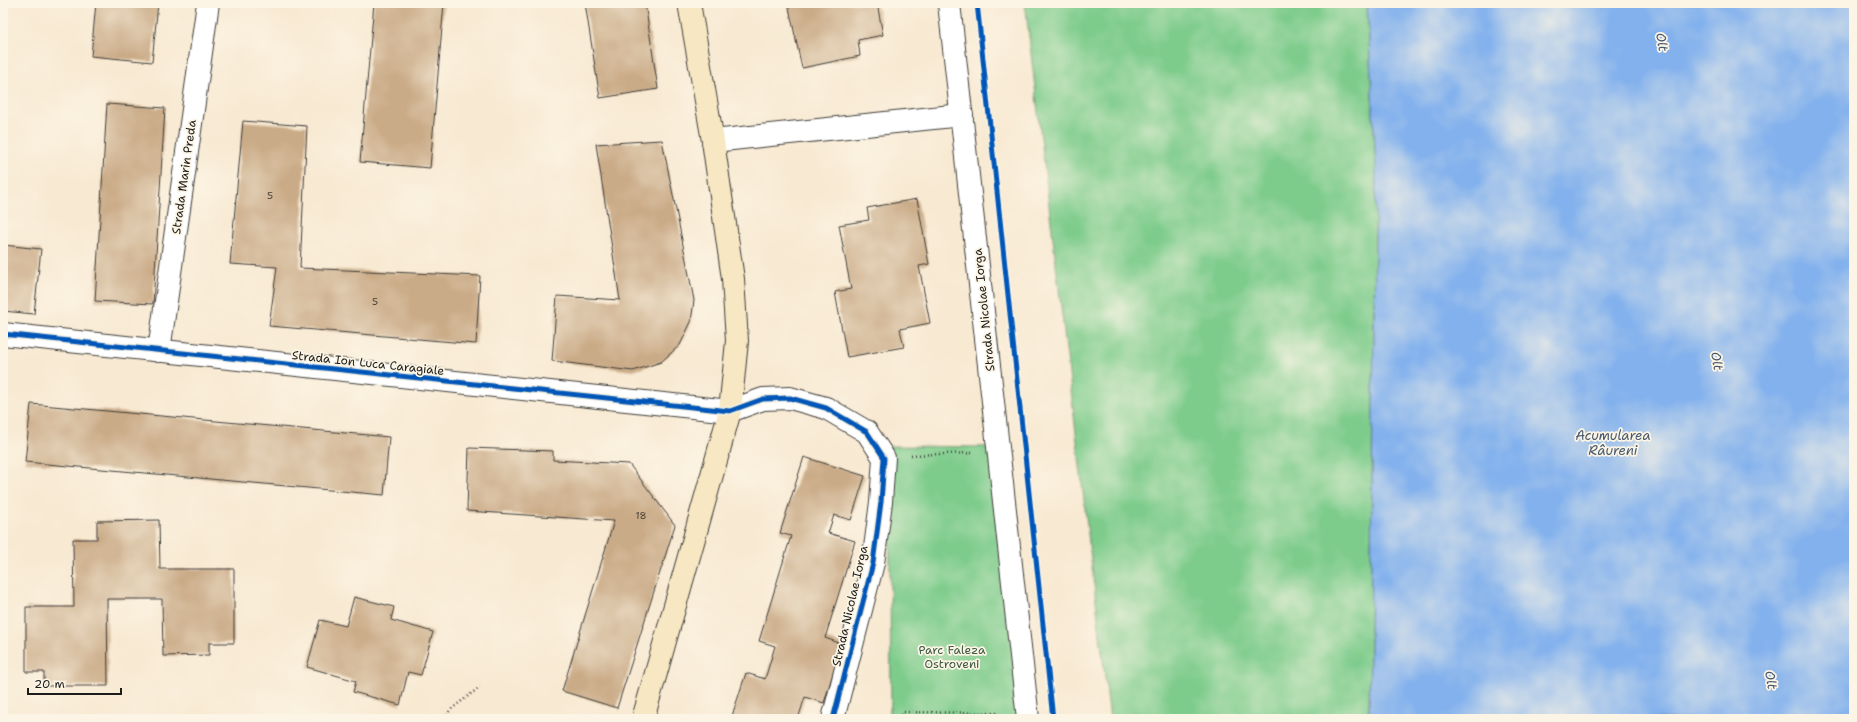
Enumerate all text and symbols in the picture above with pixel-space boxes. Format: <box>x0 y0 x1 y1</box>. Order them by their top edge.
water label: Olt <box>1652 31 1672 53</box>
street label: Strada Marin Preda <box>168 118 200 235</box>
house number: 5 <box>267 189 273 202</box>
street label: Strada Nicolae Iorga <box>970 247 998 372</box>
house number: 5 <box>372 295 378 308</box>
street label: Strada Ion Luca Caragiale <box>291 347 445 379</box>
water label: Olt <box>1707 350 1727 372</box>
water label: Acumularea Râureni <box>1575 427 1651 459</box>
house number: 18 <box>635 509 647 522</box>
street label: Strada Nicolae Iorga <box>828 544 872 668</box>
park label: Parc Faleza Ostroveni <box>919 642 986 672</box>
water label: Olt <box>1761 669 1781 691</box>
scale bar <box>28 670 121 696</box>
text: 20 m <box>34 676 65 692</box>

